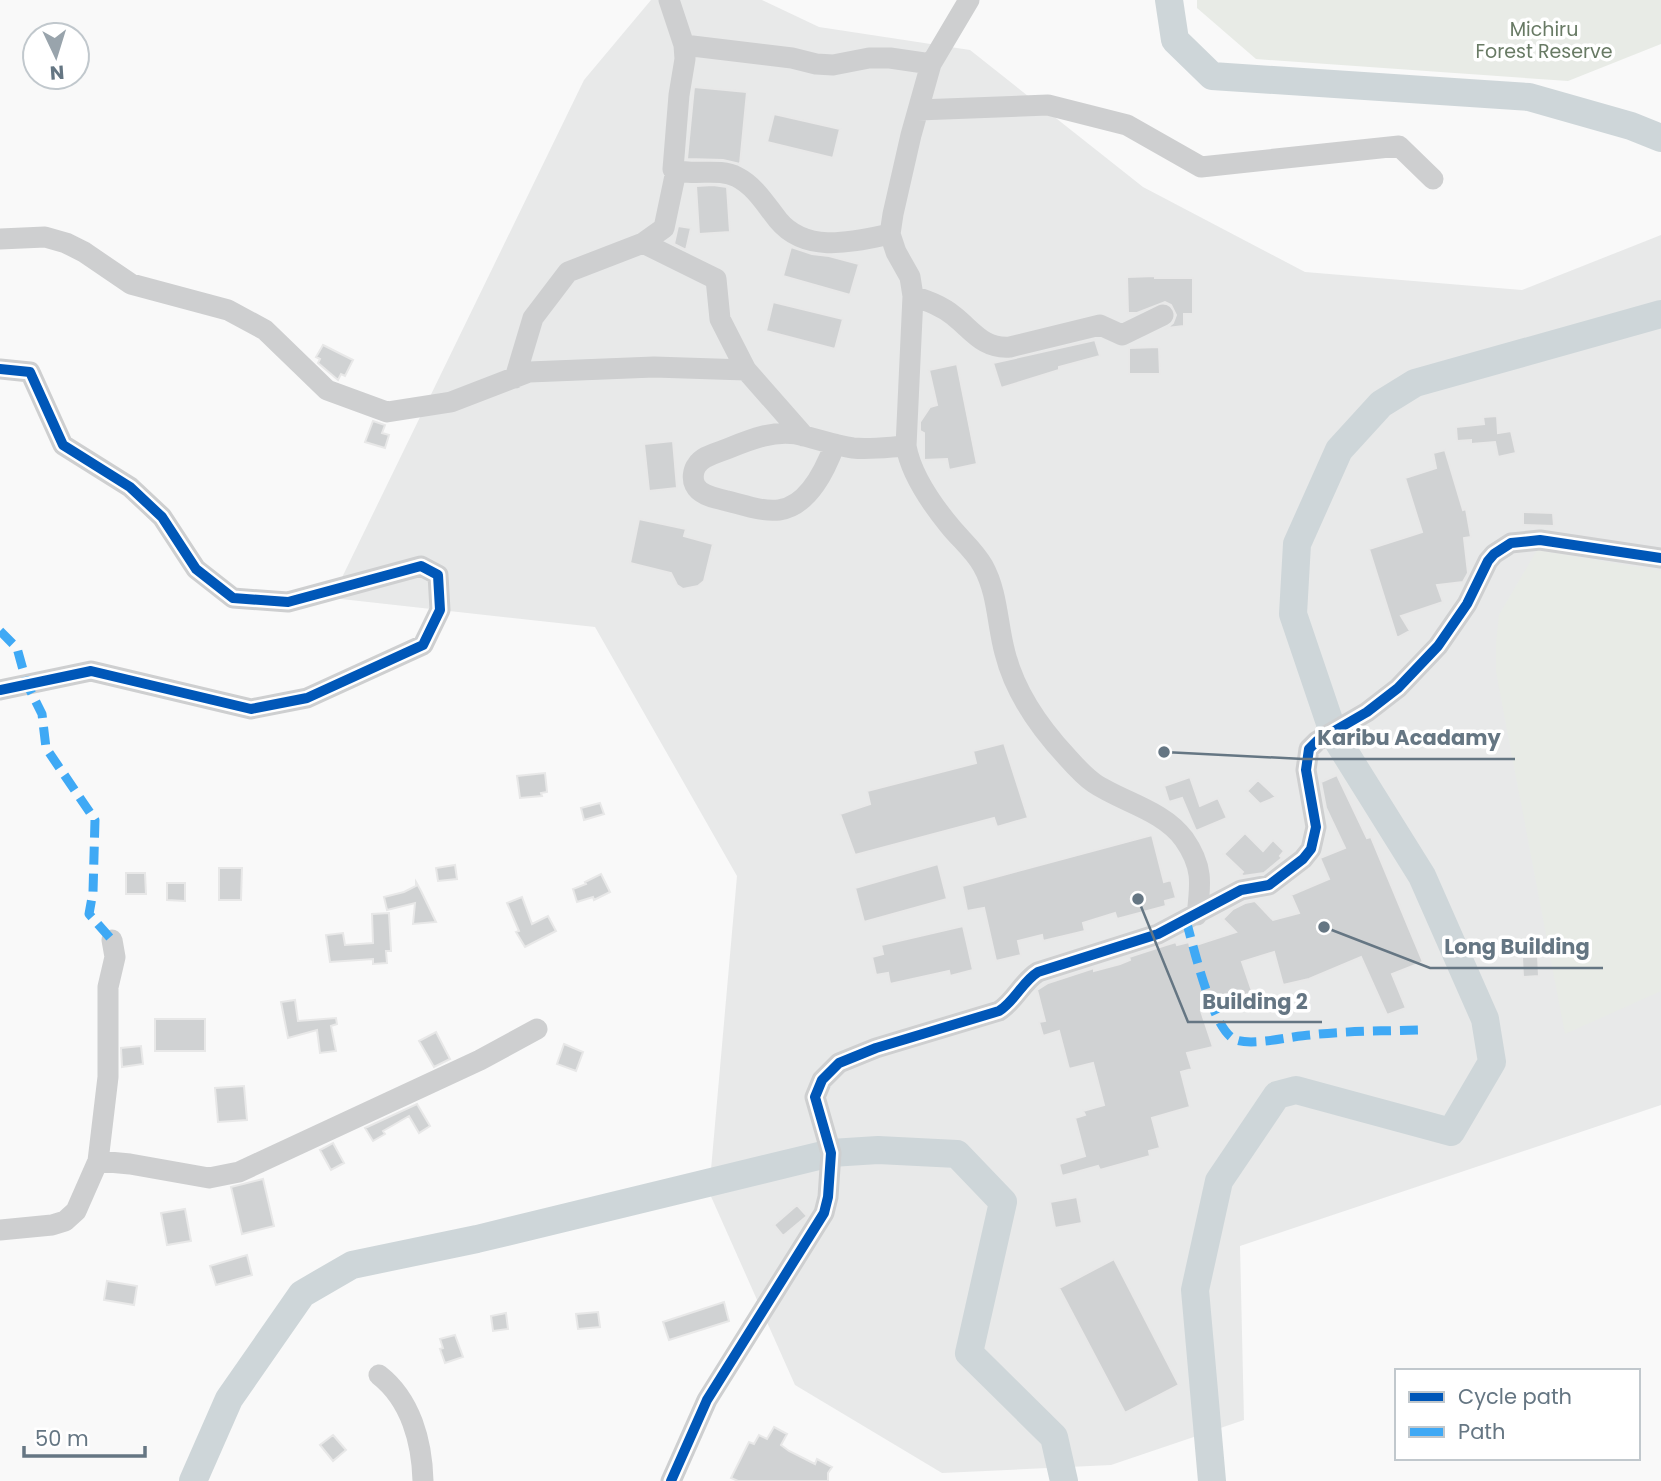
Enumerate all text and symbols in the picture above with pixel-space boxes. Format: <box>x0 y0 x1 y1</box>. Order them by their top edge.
park label: Michiru Forest Reserve <box>1475 16 1613 65</box>
north arrow <box>21 21 91 91</box>
text: N <box>49 58 65 86</box>
callout: Karibu Acadamy <box>1303 717 1515 759</box>
text: Karibu Acadamy <box>1317 723 1501 752</box>
callout: Long Building <box>1430 926 1603 968</box>
text: Long Building <box>1444 932 1590 961</box>
callout: Building 2 <box>1188 980 1322 1022</box>
text: Building 2 <box>1202 987 1308 1016</box>
legend <box>1395 1369 1640 1460</box>
text: Cycle path <box>1458 1382 1572 1411</box>
scale bar <box>24 1414 145 1458</box>
text: Path <box>1458 1417 1505 1446</box>
text: 50 m <box>35 1424 89 1453</box>

